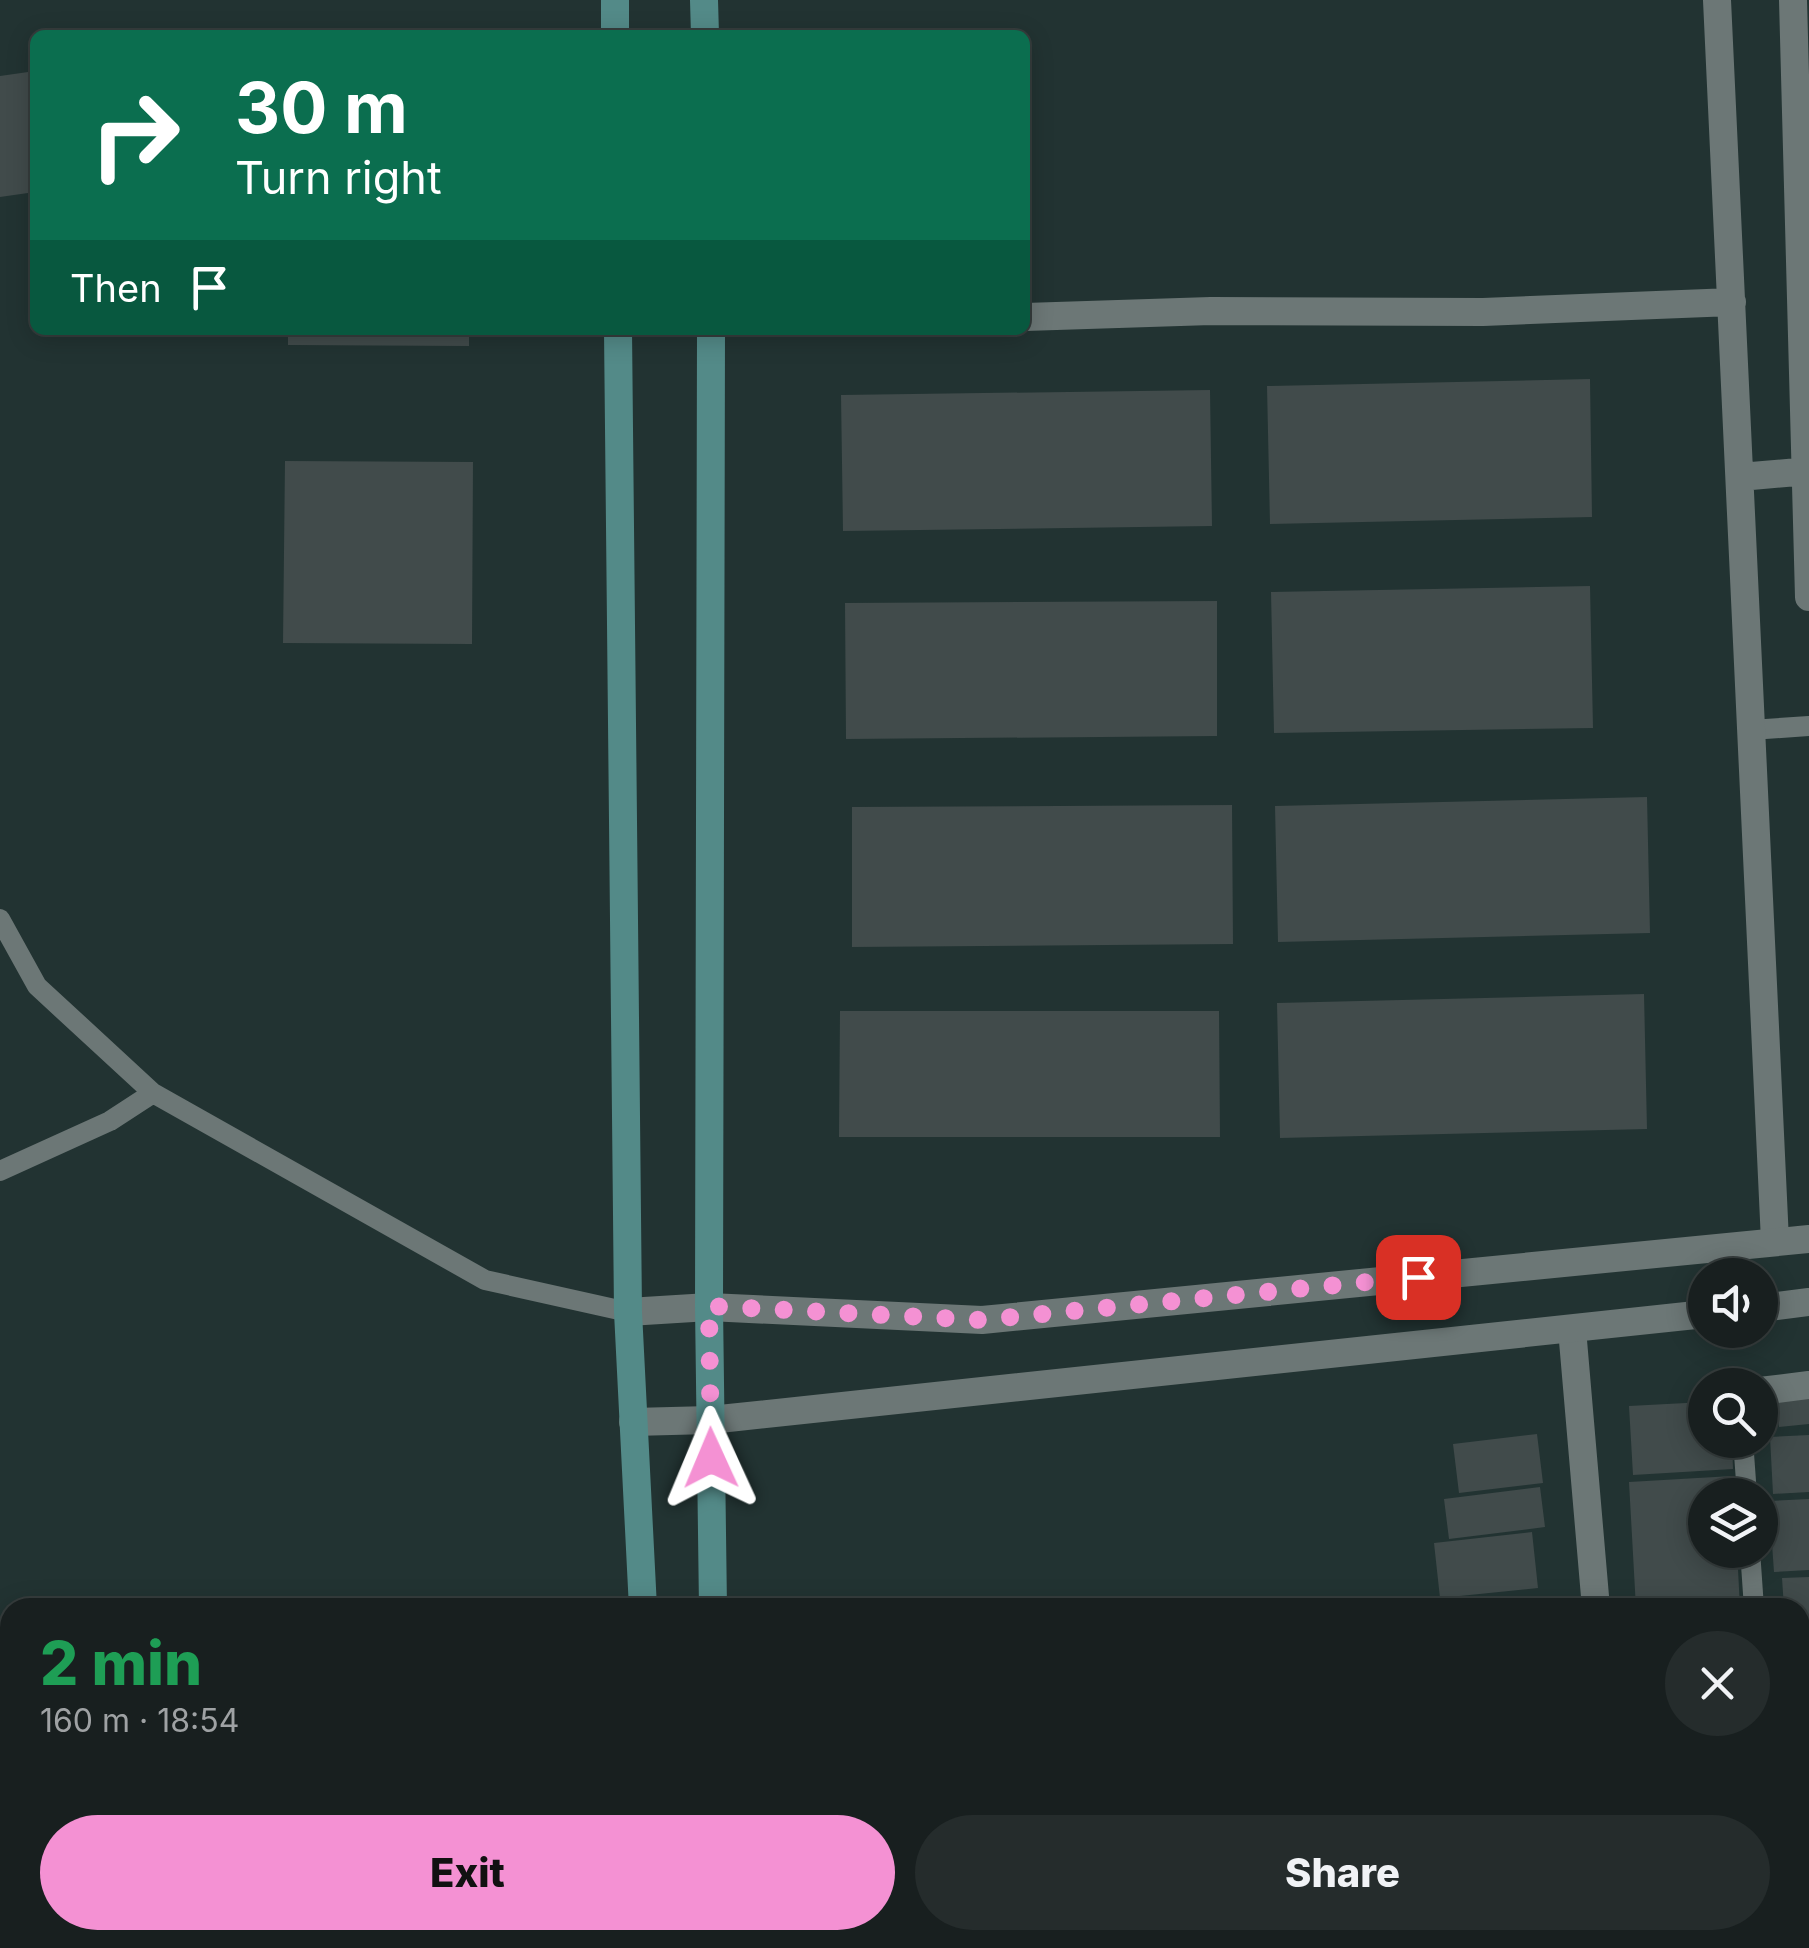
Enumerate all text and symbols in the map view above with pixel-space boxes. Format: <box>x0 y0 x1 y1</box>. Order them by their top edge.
text: 30 m <box>235 65 408 150</box>
icon: right <box>70 70 200 200</box>
text: Turn right <box>235 150 442 205</box>
icon: arrive <box>182 260 237 315</box>
text: Then <box>70 265 162 311</box>
pin <box>1376 1235 1461 1320</box>
icon: arrive <box>1391 1250 1446 1305</box>
map controls <box>1688 1258 1778 1568</box>
button: sound <box>1688 1258 1778 1348</box>
button: search <box>1688 1368 1778 1458</box>
position arrow <box>659 1406 763 1510</box>
button: layers <box>1688 1478 1778 1568</box>
text: 2 min <box>40 1627 202 1699</box>
button: close <box>1665 1631 1770 1736</box>
text: 160 m · 18:54 <box>40 1701 239 1740</box>
button: Exit <box>40 1815 895 1930</box>
button: Share <box>915 1815 1770 1930</box>

